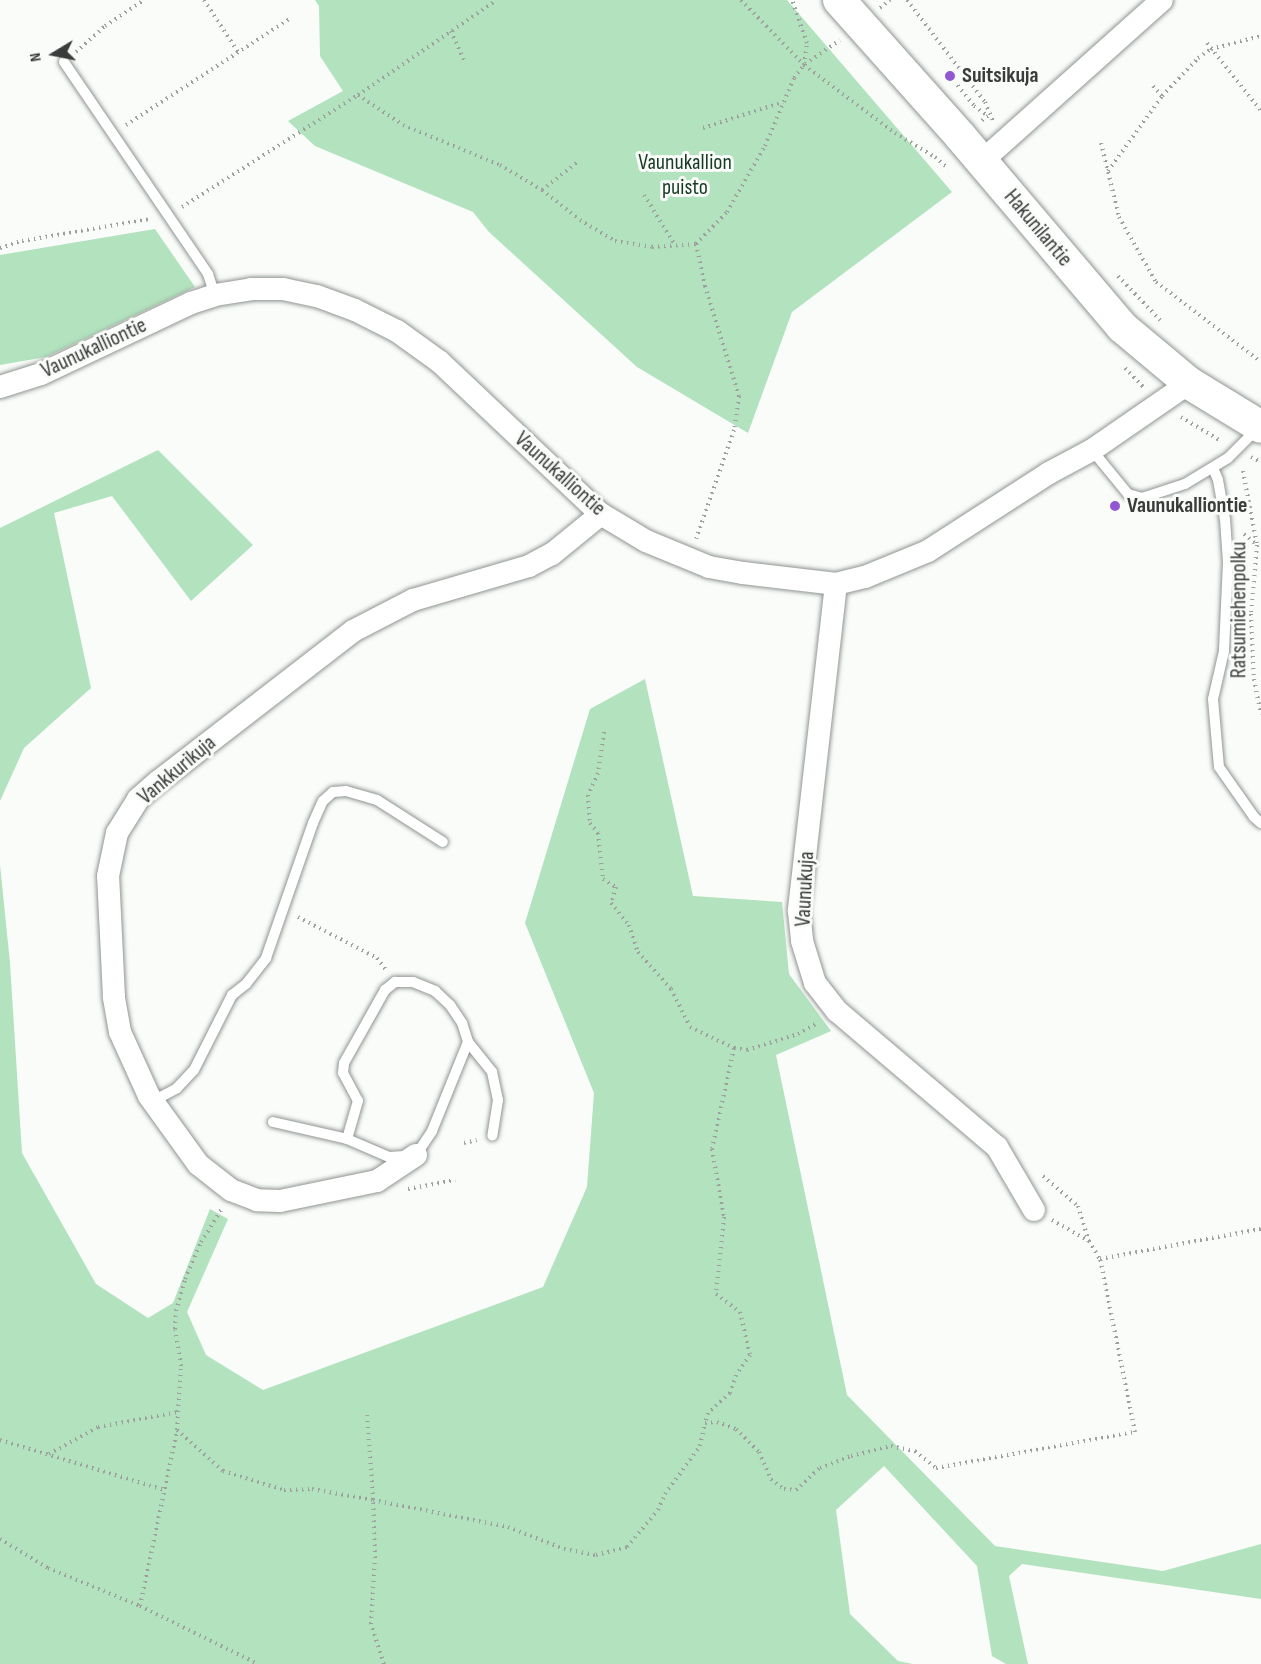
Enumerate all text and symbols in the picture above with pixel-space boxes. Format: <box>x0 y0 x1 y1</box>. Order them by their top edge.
north arrow <box>24 24 84 84</box>
text: N <box>26 51 46 63</box>
place label: Suitsikuja <box>962 63 1038 89</box>
marker: Suitsikuja <box>943 69 957 83</box>
park label: Vaunukallion puisto <box>638 149 732 200</box>
street label: Hakunilantie <box>998 184 1078 272</box>
street label: Vaunukalliontie <box>37 312 151 384</box>
street label: Vaunukalliontie <box>509 426 611 522</box>
place label: Vaunukalliontie <box>1127 493 1247 519</box>
marker: Vaunukalliontie <box>1108 499 1122 513</box>
street label: Ratsumiehenpolku <box>1226 542 1252 678</box>
street label: Vankkurikuja <box>133 730 221 810</box>
street label: Vaunukuja <box>790 851 820 927</box>

